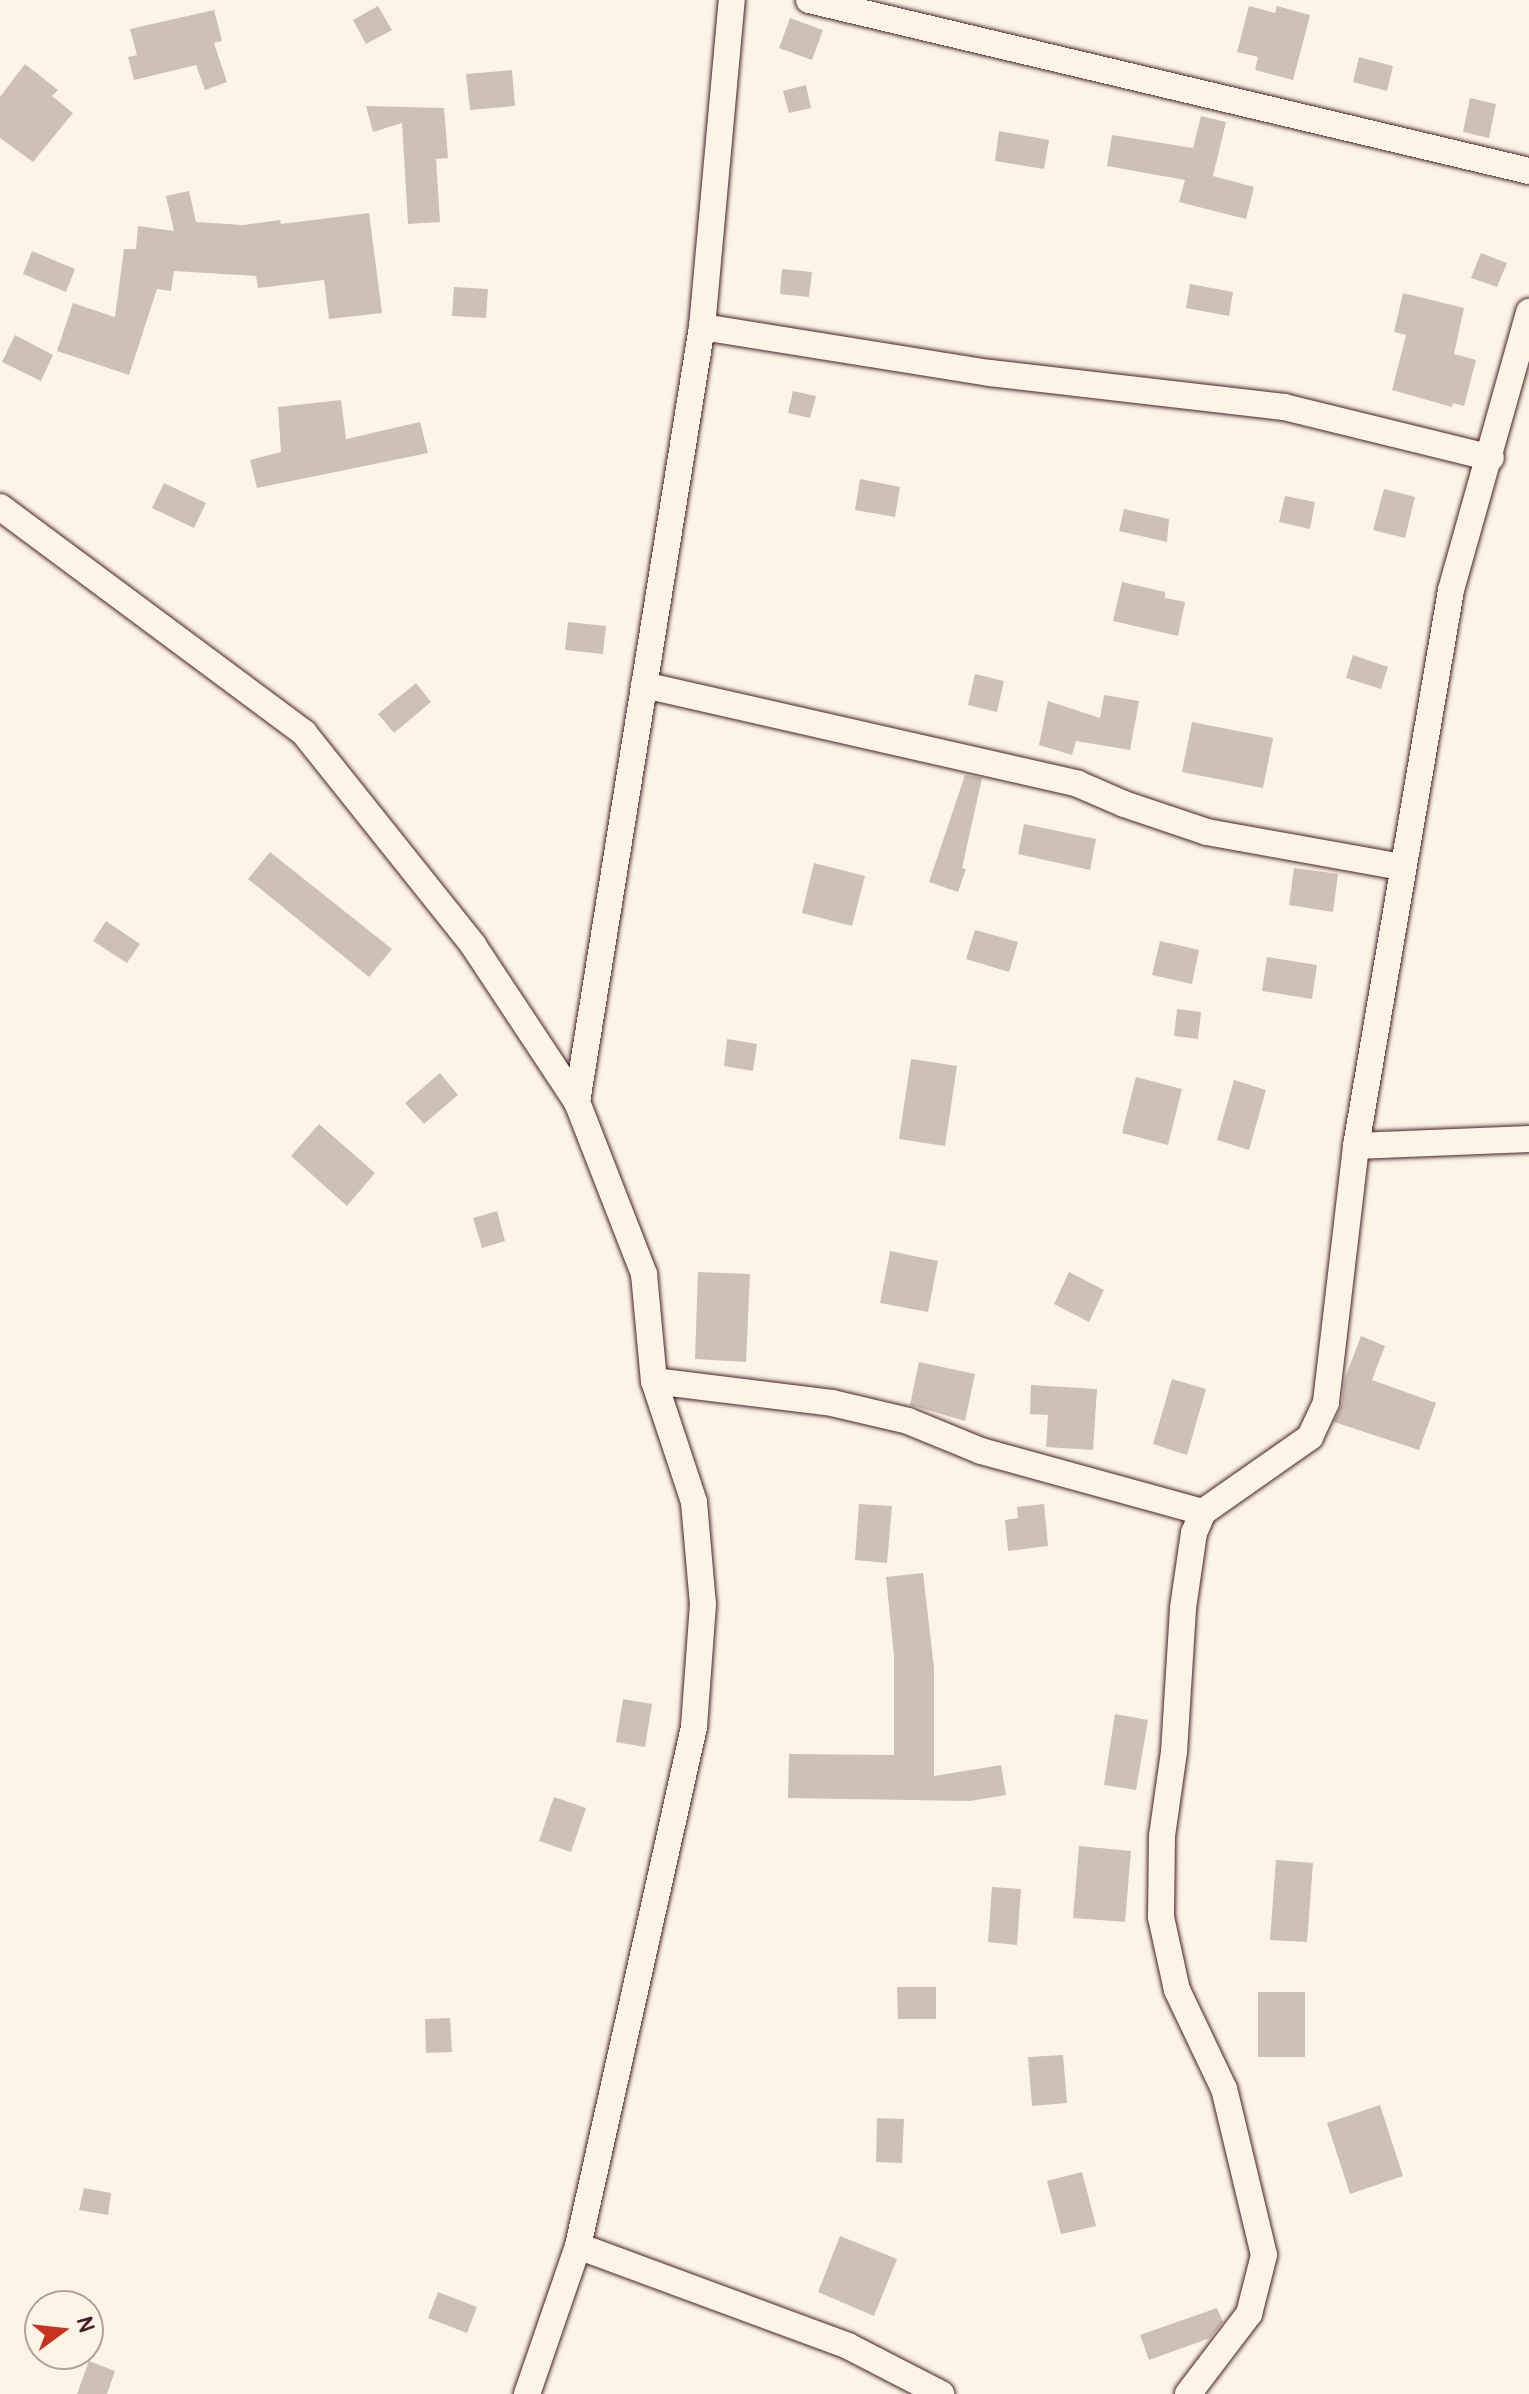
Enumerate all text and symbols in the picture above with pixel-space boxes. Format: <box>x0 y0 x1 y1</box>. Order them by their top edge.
north arrow <box>24 2290 104 2370</box>
text: N <box>70 2313 101 2335</box>

